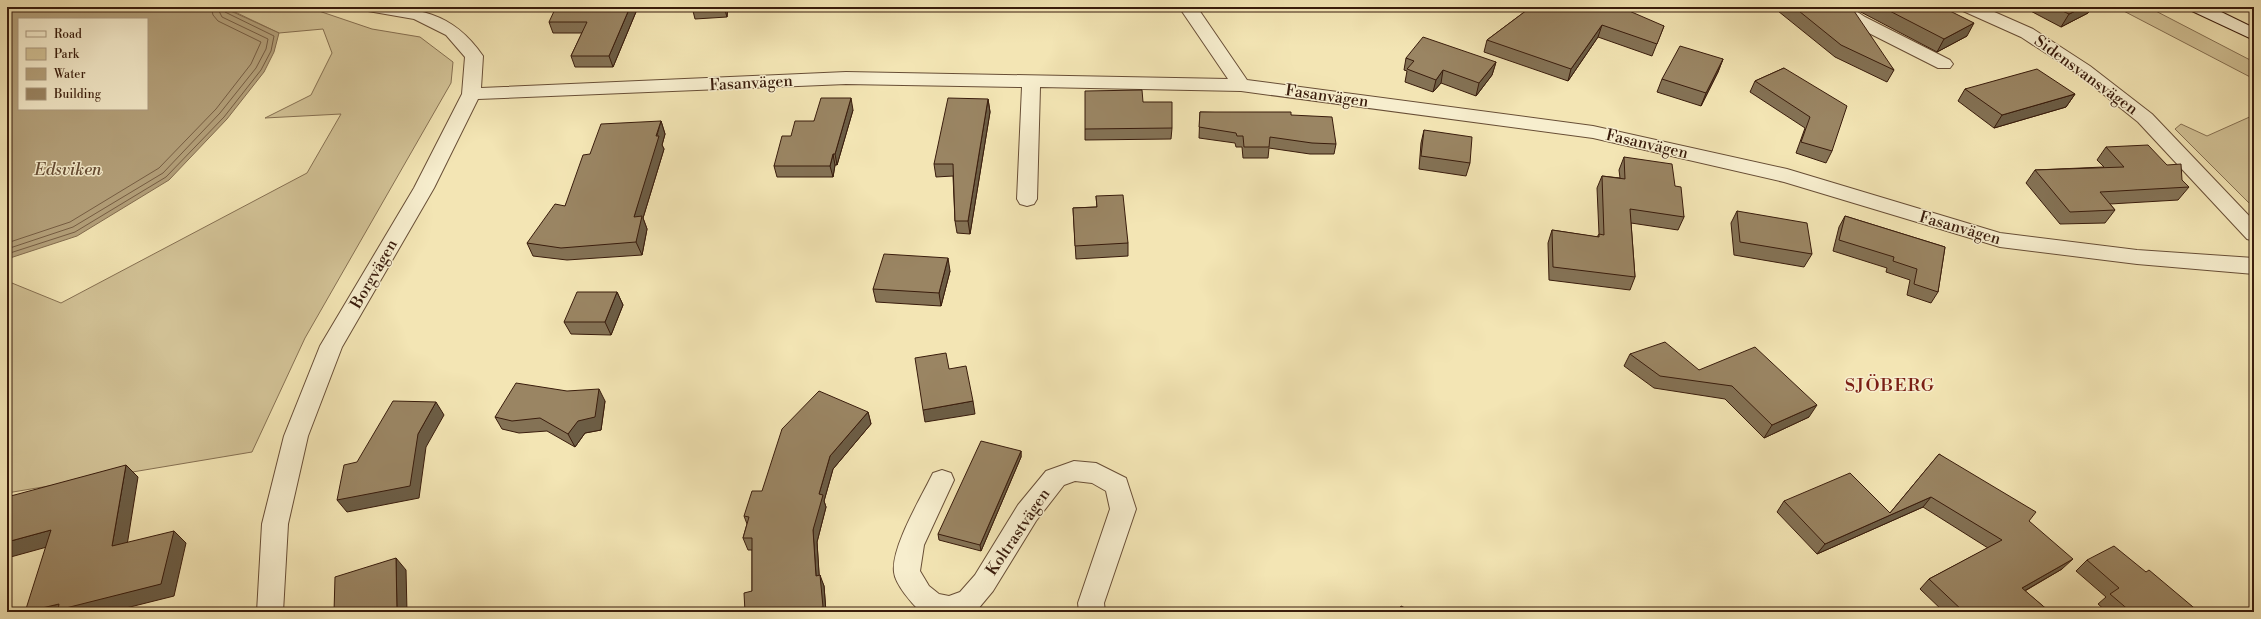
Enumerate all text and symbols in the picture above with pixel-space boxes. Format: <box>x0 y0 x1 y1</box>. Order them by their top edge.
legend <box>18 18 148 110</box>
text: Road <box>54 27 82 42</box>
street label: Sidensvansvägen <box>2030 31 2142 120</box>
text: Park <box>54 47 80 62</box>
text: Water <box>53 67 86 82</box>
street label: Fasanvägen <box>709 71 794 95</box>
street label: Fasanvägen <box>1284 80 1370 112</box>
text: Building <box>53 87 102 102</box>
street label: Fasanvägen <box>1604 125 1691 163</box>
water label: Edsviken <box>33 159 102 181</box>
street label: Fasanvägen <box>1917 207 2003 249</box>
street label: Borgvägen <box>346 235 402 313</box>
district label: SJÖBERG <box>1845 374 1935 397</box>
street label: Koltrastvägen <box>982 484 1055 579</box>

